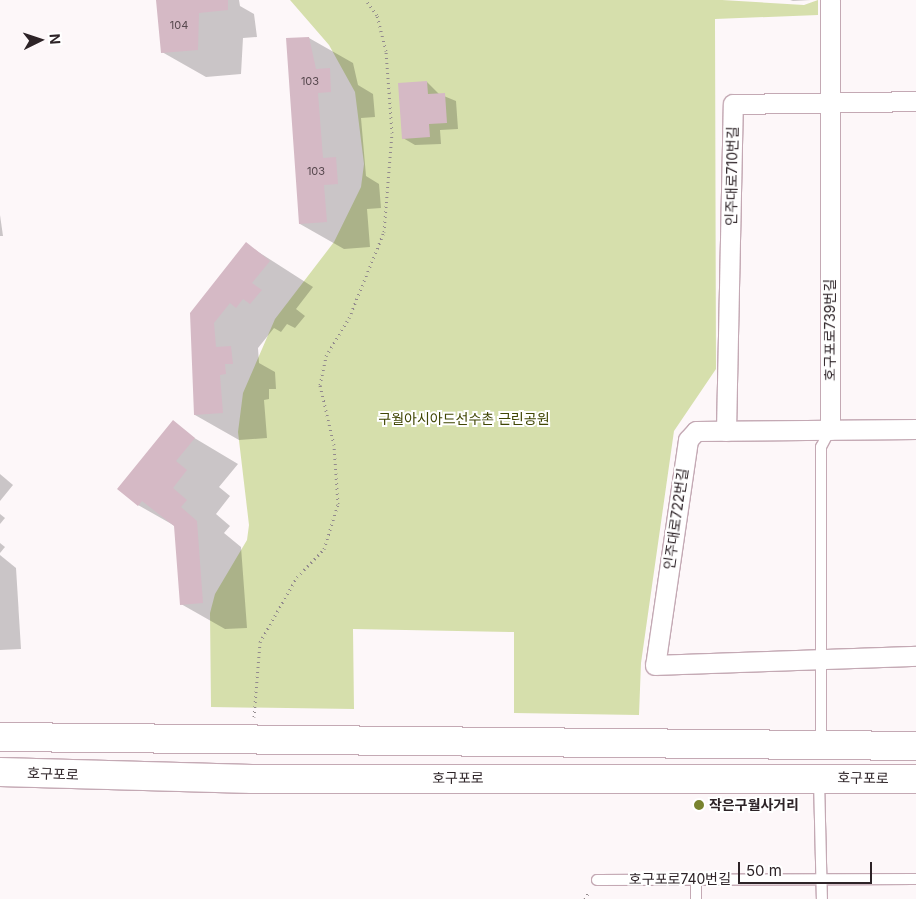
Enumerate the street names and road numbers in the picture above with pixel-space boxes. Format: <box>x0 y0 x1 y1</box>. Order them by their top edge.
street label: 인주대로710번길 <box>723 126 741 226</box>
street label: 호구포로739번길 <box>822 279 838 381</box>
street label: 인주대로722번길 <box>661 467 691 571</box>
street label: 호구포로 <box>27 765 79 783</box>
street label: 호구포로 <box>837 769 889 787</box>
street label: 호구포로 <box>432 770 484 786</box>
street label: 호구포로740번길 <box>629 871 731 887</box>

